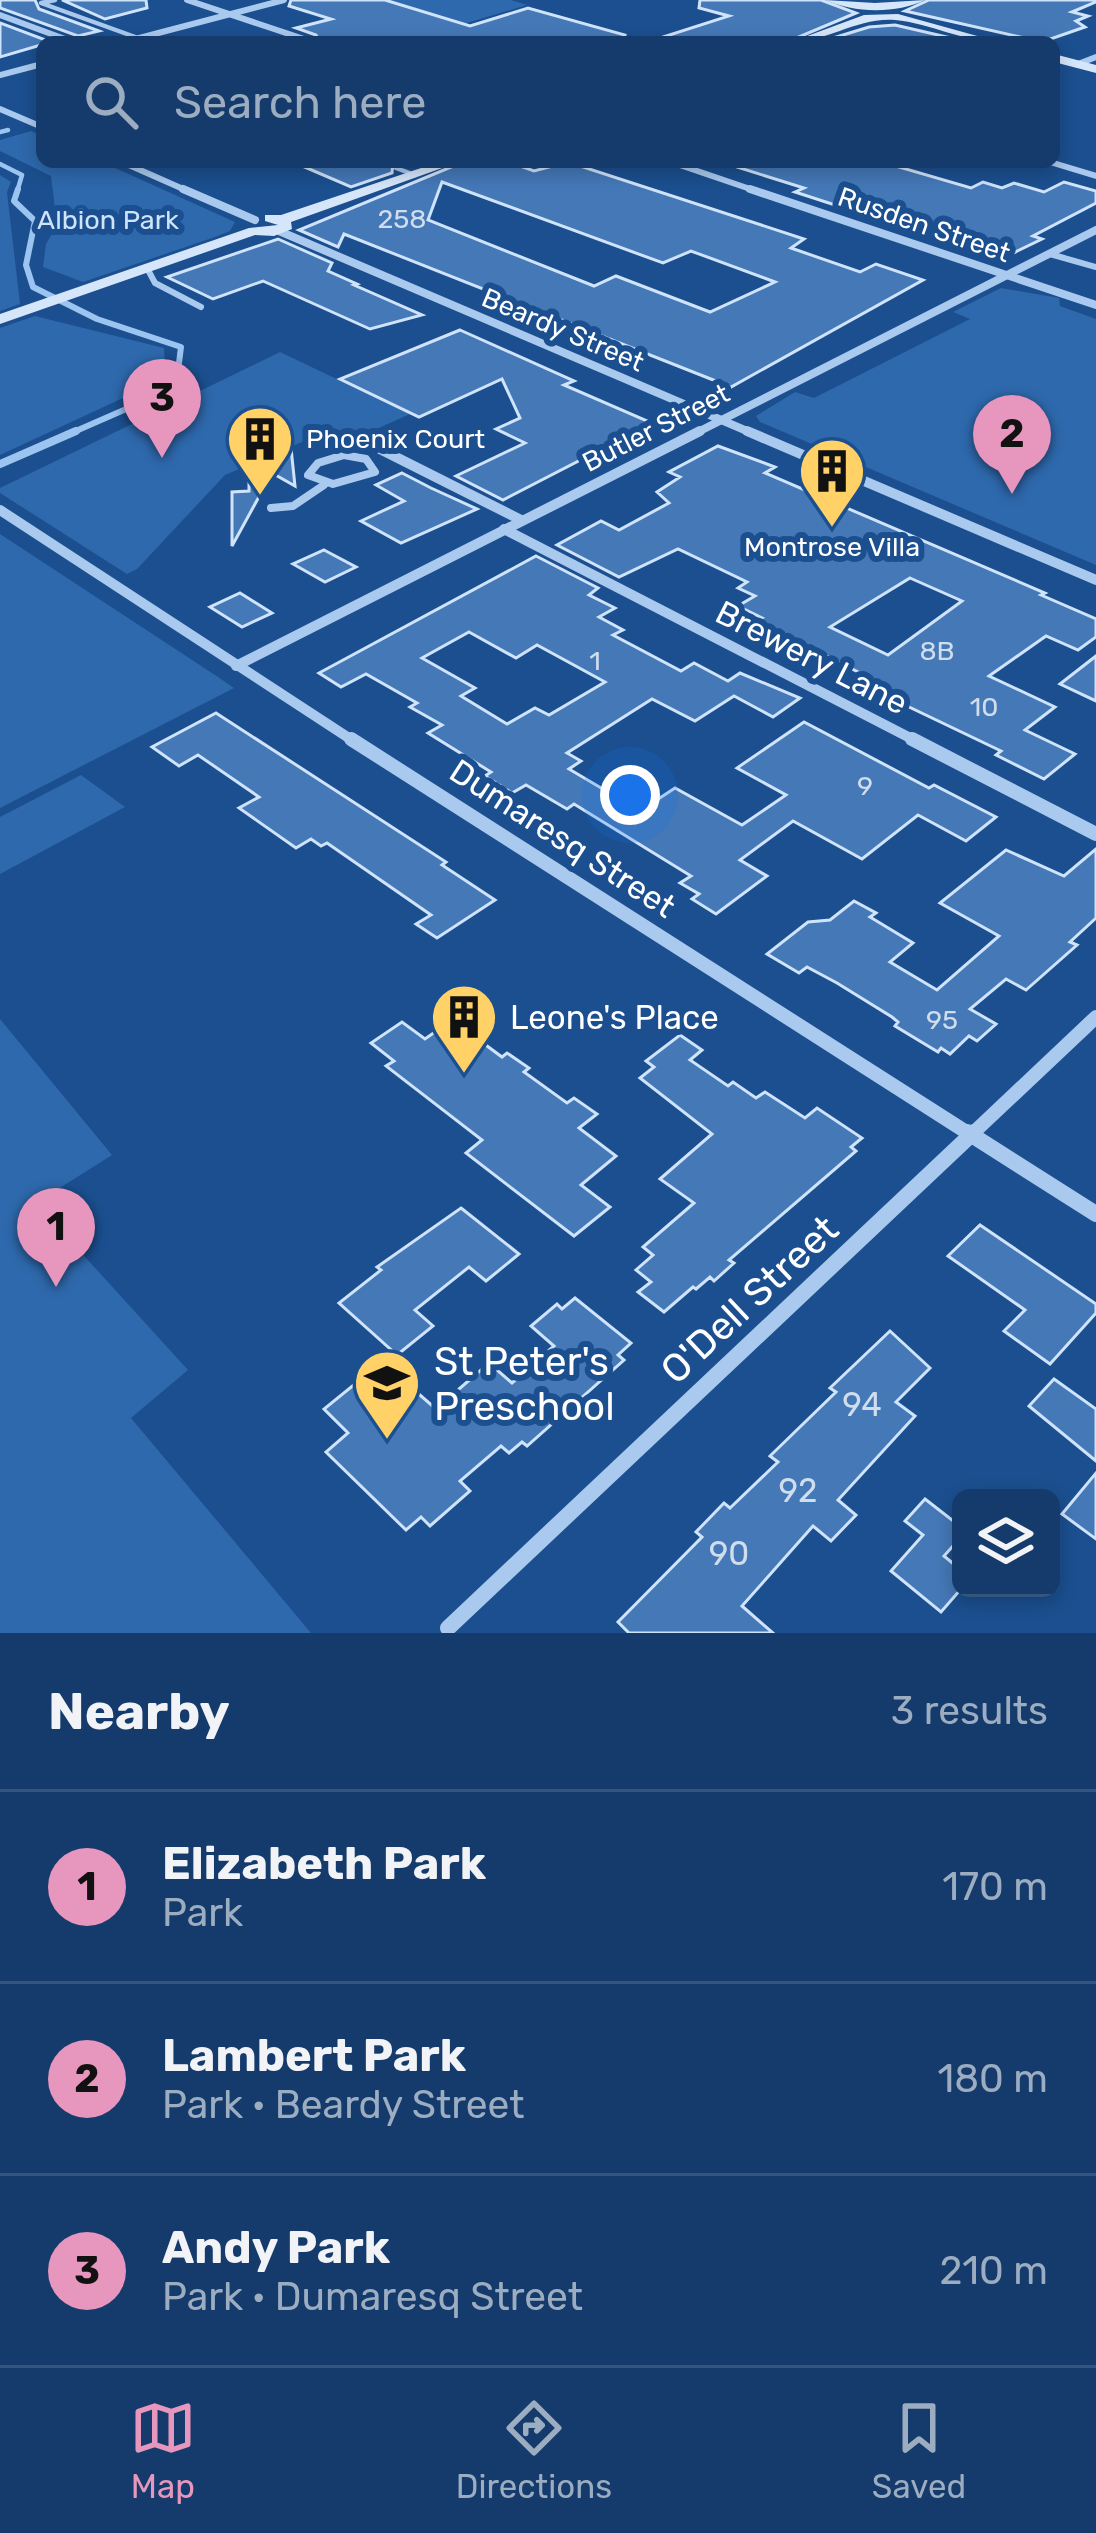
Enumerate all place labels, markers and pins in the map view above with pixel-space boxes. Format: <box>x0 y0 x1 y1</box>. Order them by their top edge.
pin: 3 <box>123 359 201 458</box>
pin: 2 <box>973 395 1051 494</box>
building icon: Phoenix Court <box>225 404 295 498</box>
place label: Phoenix Court <box>306 423 485 455</box>
building icon: Montrose Villa <box>797 436 867 530</box>
place label: Montrose Villa <box>744 531 920 563</box>
building icon: Leone's Place <box>429 982 499 1076</box>
place label: Leone's Place <box>510 998 719 1037</box>
pin: 1 <box>17 1188 95 1287</box>
place label: St Peter's Preschool <box>434 1339 615 1430</box>
school or university icon: St Peter's Preschool <box>352 1348 422 1442</box>

